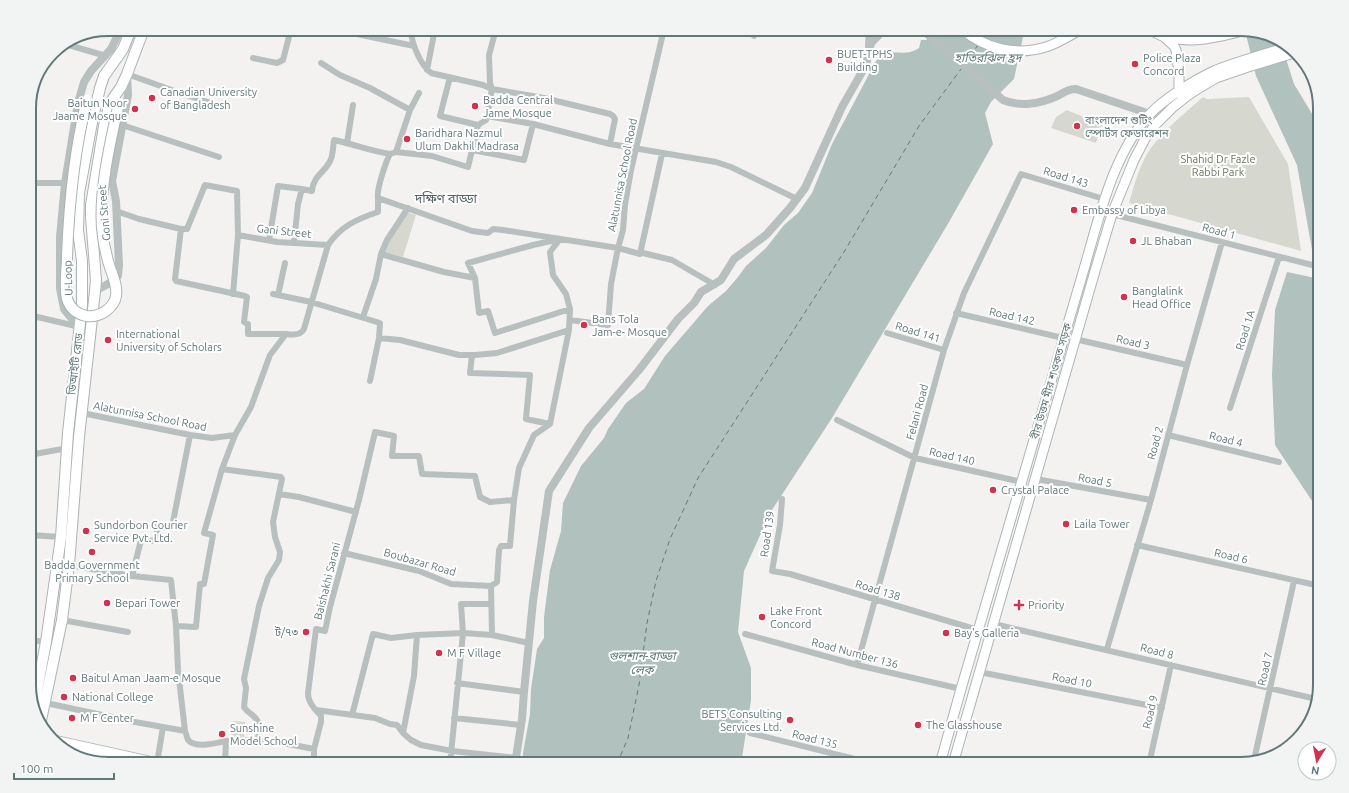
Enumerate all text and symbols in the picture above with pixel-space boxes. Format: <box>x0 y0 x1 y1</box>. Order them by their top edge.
place label: BUET-TPHS Building <box>837 48 892 73</box>
water label: হাতিরঝিল হ্রদ <box>955 51 1024 64</box>
place label: Police Plaza Concord <box>1143 52 1201 77</box>
marker: BUET-TPHS Building <box>824 55 834 65</box>
marker: Police Plaza Concord <box>1130 59 1140 69</box>
place label: Canadian University of Bangladesh <box>160 86 258 111</box>
marker: Canadian University of Bangladesh <box>147 93 157 103</box>
place label: Badda Central Jame Mosque <box>483 94 553 119</box>
place label: Baitun Noor Jaame Mosque <box>53 97 128 122</box>
marker: Badda Central Jame Mosque <box>470 101 480 111</box>
marker: Baitun Noor Jaame Mosque <box>130 104 140 114</box>
place label: বাংলাদেশ শুটিং স্পোর্টস ফেডারেশন <box>1084 114 1169 139</box>
street label: Alatunnisa School Road <box>605 117 639 233</box>
marker: বাংলাদেশ শুটিং স্পোর্টস ফেডারেশন <box>1072 121 1082 131</box>
place label: Baridhara Nazmul Ulum Dakhil Madrasa <box>415 127 519 152</box>
marker: Baridhara Nazmul Ulum Dakhil Madrasa <box>402 134 412 144</box>
park label: Shahid Dr Fazle Rabbi Park <box>1180 153 1256 178</box>
street label: Road 143 <box>1042 164 1090 190</box>
street label: Goni Street <box>96 184 112 241</box>
district label: দক্ষিণ বাড্ডা <box>414 191 478 205</box>
place label: Embassy of Libya <box>1082 204 1166 216</box>
marker: Embassy of Libya <box>1069 205 1079 215</box>
street label: Road 1 <box>1201 221 1237 241</box>
street label: Gani Street <box>256 222 313 240</box>
place label: JL Bhaban <box>1141 235 1192 247</box>
marker: JL Bhaban <box>1128 236 1138 246</box>
street label: U-Loop <box>61 260 75 296</box>
place label: Banglalink Head Office <box>1132 285 1191 310</box>
marker: Banglalink Head Office <box>1119 292 1129 302</box>
street label: Road 142 <box>988 305 1036 327</box>
street label: Road 1A <box>1233 308 1257 351</box>
place label: Bans Tola Jam-e- Mosque <box>592 313 667 338</box>
street label: Road 141 <box>894 319 942 345</box>
marker: Bans Tola Jam-e- Mosque <box>579 320 589 330</box>
street label: বীর উত্তম মীর শওকত সড়ক <box>1028 321 1073 442</box>
place label: International University of Scholars <box>116 328 222 353</box>
street label: ডিআইটি রোড <box>65 332 85 397</box>
street label: Road 3 <box>1115 332 1151 352</box>
marker: International University of Scholars <box>103 335 113 345</box>
street label: Felani Road <box>904 383 930 441</box>
street label: Alatunnisa School Road <box>92 399 208 433</box>
street label: Road 2 <box>1145 425 1165 461</box>
street label: Road 4 <box>1208 429 1244 449</box>
street label: Road 140 <box>928 445 976 467</box>
street label: Road 5 <box>1077 471 1113 489</box>
place label: Crystal Palace <box>1001 484 1069 496</box>
marker: Crystal Palace <box>988 485 998 495</box>
street label: Road 139 <box>758 510 776 558</box>
place label: Laila Tower <box>1074 518 1131 530</box>
place label: Sundorbon Courier Service Pvt. Ltd. <box>94 519 188 544</box>
marker: Laila Tower <box>1061 519 1071 529</box>
marker: Sundorbon Courier Service Pvt. Ltd. <box>81 526 91 536</box>
street label: Baishakhi Sarani <box>312 541 342 621</box>
street label: Boubazar Road <box>383 546 457 578</box>
street label: Road 6 <box>1213 546 1249 566</box>
marker: Badda Government Primary School <box>87 547 97 557</box>
place label: Badda Government Primary School <box>44 559 140 584</box>
street label: Road 138 <box>854 577 902 603</box>
place label: Bepari Tower <box>115 597 181 609</box>
marker: Bepari Tower <box>102 598 112 608</box>
marker: Priority <box>1013 599 1025 611</box>
place label: Priority <box>1028 599 1065 611</box>
place label: Lake Front Concord <box>770 605 823 630</box>
marker: Lake Front Concord <box>757 612 767 622</box>
place label: ট/৭৩ <box>274 626 298 638</box>
marker: ট/৭৩ <box>301 627 311 637</box>
place label: Bay's Galleria <box>954 627 1019 639</box>
marker: Bay's Galleria <box>941 628 951 638</box>
street label: Road Number 136 <box>810 636 900 670</box>
street label: Road 8 <box>1139 641 1175 661</box>
place label: M F Village <box>447 647 501 659</box>
marker: M F Village <box>434 648 444 658</box>
water label: গুলশান-বাড্ডা লেক <box>608 649 678 676</box>
street label: Road 7 <box>1255 651 1275 687</box>
street label: Road 10 <box>1051 670 1093 690</box>
place label: Baitul Aman Jaam-e Mosque <box>81 672 221 684</box>
marker: Baitul Aman Jaam-e Mosque <box>68 673 78 683</box>
place label: National College <box>72 691 154 703</box>
marker: National College <box>59 692 69 702</box>
street label: Road 9 <box>1140 694 1160 730</box>
place label: BETS Consulting Services Ltd. <box>701 708 782 733</box>
place label: M F Center <box>80 712 135 724</box>
marker: M F Center <box>67 713 77 723</box>
marker: BETS Consulting Services Ltd. <box>785 715 795 725</box>
place label: The Glasshouse <box>926 719 1002 731</box>
marker: The Glasshouse <box>913 720 923 730</box>
place label: Sunshine Model School <box>230 722 297 747</box>
street label: Road 135 <box>791 728 839 750</box>
marker: Sunshine Model School <box>217 729 227 739</box>
north arrow <box>1297 741 1337 781</box>
scale bar <box>14 755 114 781</box>
text: 100 m <box>20 762 53 775</box>
text: N <box>1310 764 1320 777</box>

